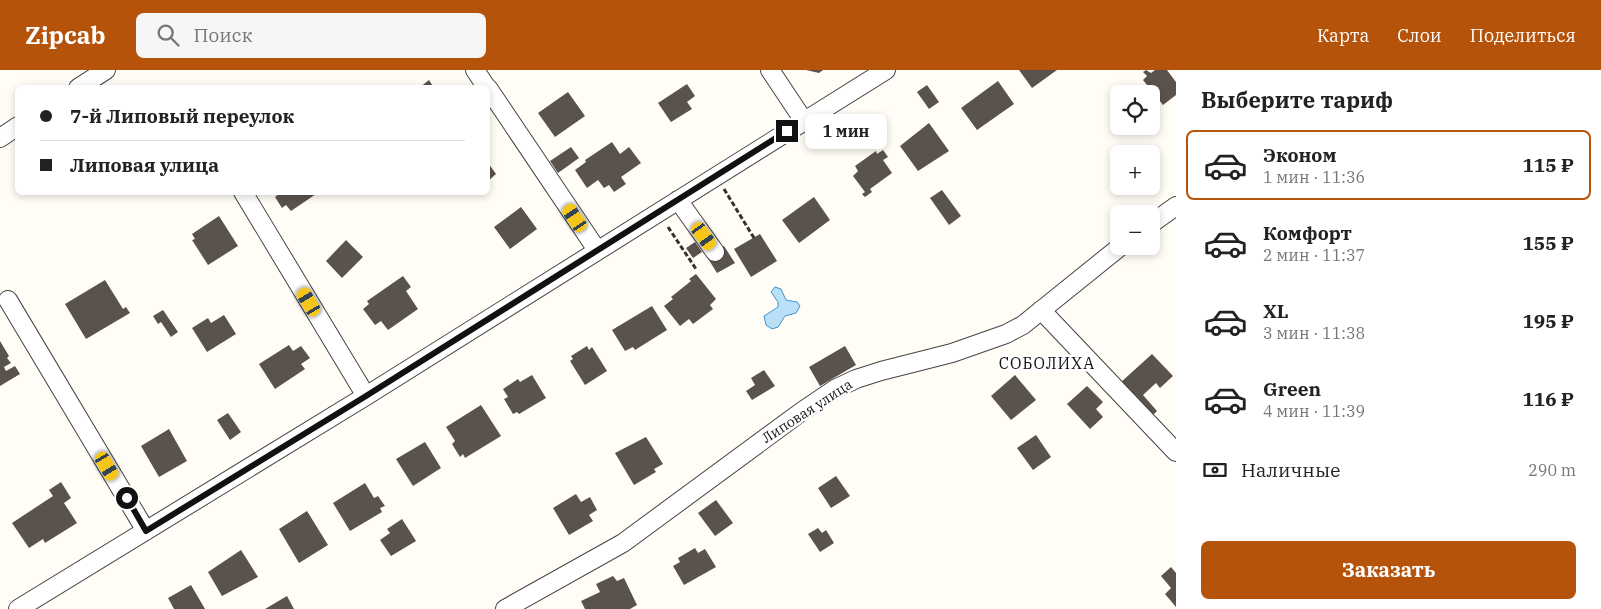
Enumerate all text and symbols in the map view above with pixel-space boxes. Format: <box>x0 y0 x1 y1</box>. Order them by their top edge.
search box <box>136 13 486 58</box>
text: Zipcab <box>25 19 106 51</box>
icon: search <box>154 21 182 49</box>
text: Поиск <box>194 23 253 47</box>
text: Карта <box>1317 24 1369 47</box>
text: Слои <box>1397 24 1442 47</box>
text: Поделиться <box>1470 24 1576 47</box>
map controls <box>1110 85 1160 255</box>
button: locate <box>1110 85 1160 135</box>
text: Выберите тариф <box>1201 85 1393 114</box>
text: 7-й Липовый переулок <box>70 104 294 128</box>
callout: 1 мин <box>804 114 887 148</box>
route end <box>776 120 798 142</box>
text: 1 мин <box>823 121 869 141</box>
icon: car <box>1203 143 1248 188</box>
text: Эконом <box>1263 143 1336 167</box>
button: + <box>1110 145 1160 195</box>
text: Липовая улица <box>70 153 219 177</box>
text: 115 ₽ <box>1522 153 1574 177</box>
text: 1 мин · 11:36 <box>1263 167 1365 187</box>
car <box>560 201 589 235</box>
button: − <box>1110 205 1160 255</box>
car <box>689 219 718 253</box>
icon: car <box>1203 221 1248 266</box>
text: Комфорт <box>1263 221 1352 245</box>
text: 155 ₽ <box>1522 231 1574 255</box>
text: 2 мин · 11:37 <box>1263 245 1365 265</box>
car <box>294 285 323 319</box>
icon: car <box>1203 299 1248 344</box>
text: XL <box>1263 299 1289 323</box>
text: 195 ₽ <box>1522 309 1574 333</box>
text: 3 мин · 11:38 <box>1263 323 1365 343</box>
district label: СОБОЛИХА <box>999 353 1095 373</box>
street label: Липовая улица <box>758 375 856 447</box>
icon: car <box>1203 377 1248 422</box>
text: Green <box>1263 377 1321 401</box>
text: 116 ₽ <box>1522 387 1574 411</box>
text: 4 мин · 11:39 <box>1263 401 1365 421</box>
car <box>92 449 121 483</box>
icon: cash <box>1201 456 1229 484</box>
text: Наличные <box>1241 458 1340 482</box>
text: 290 m <box>1528 460 1576 480</box>
route start <box>116 487 138 509</box>
button: Заказать <box>1201 541 1576 599</box>

